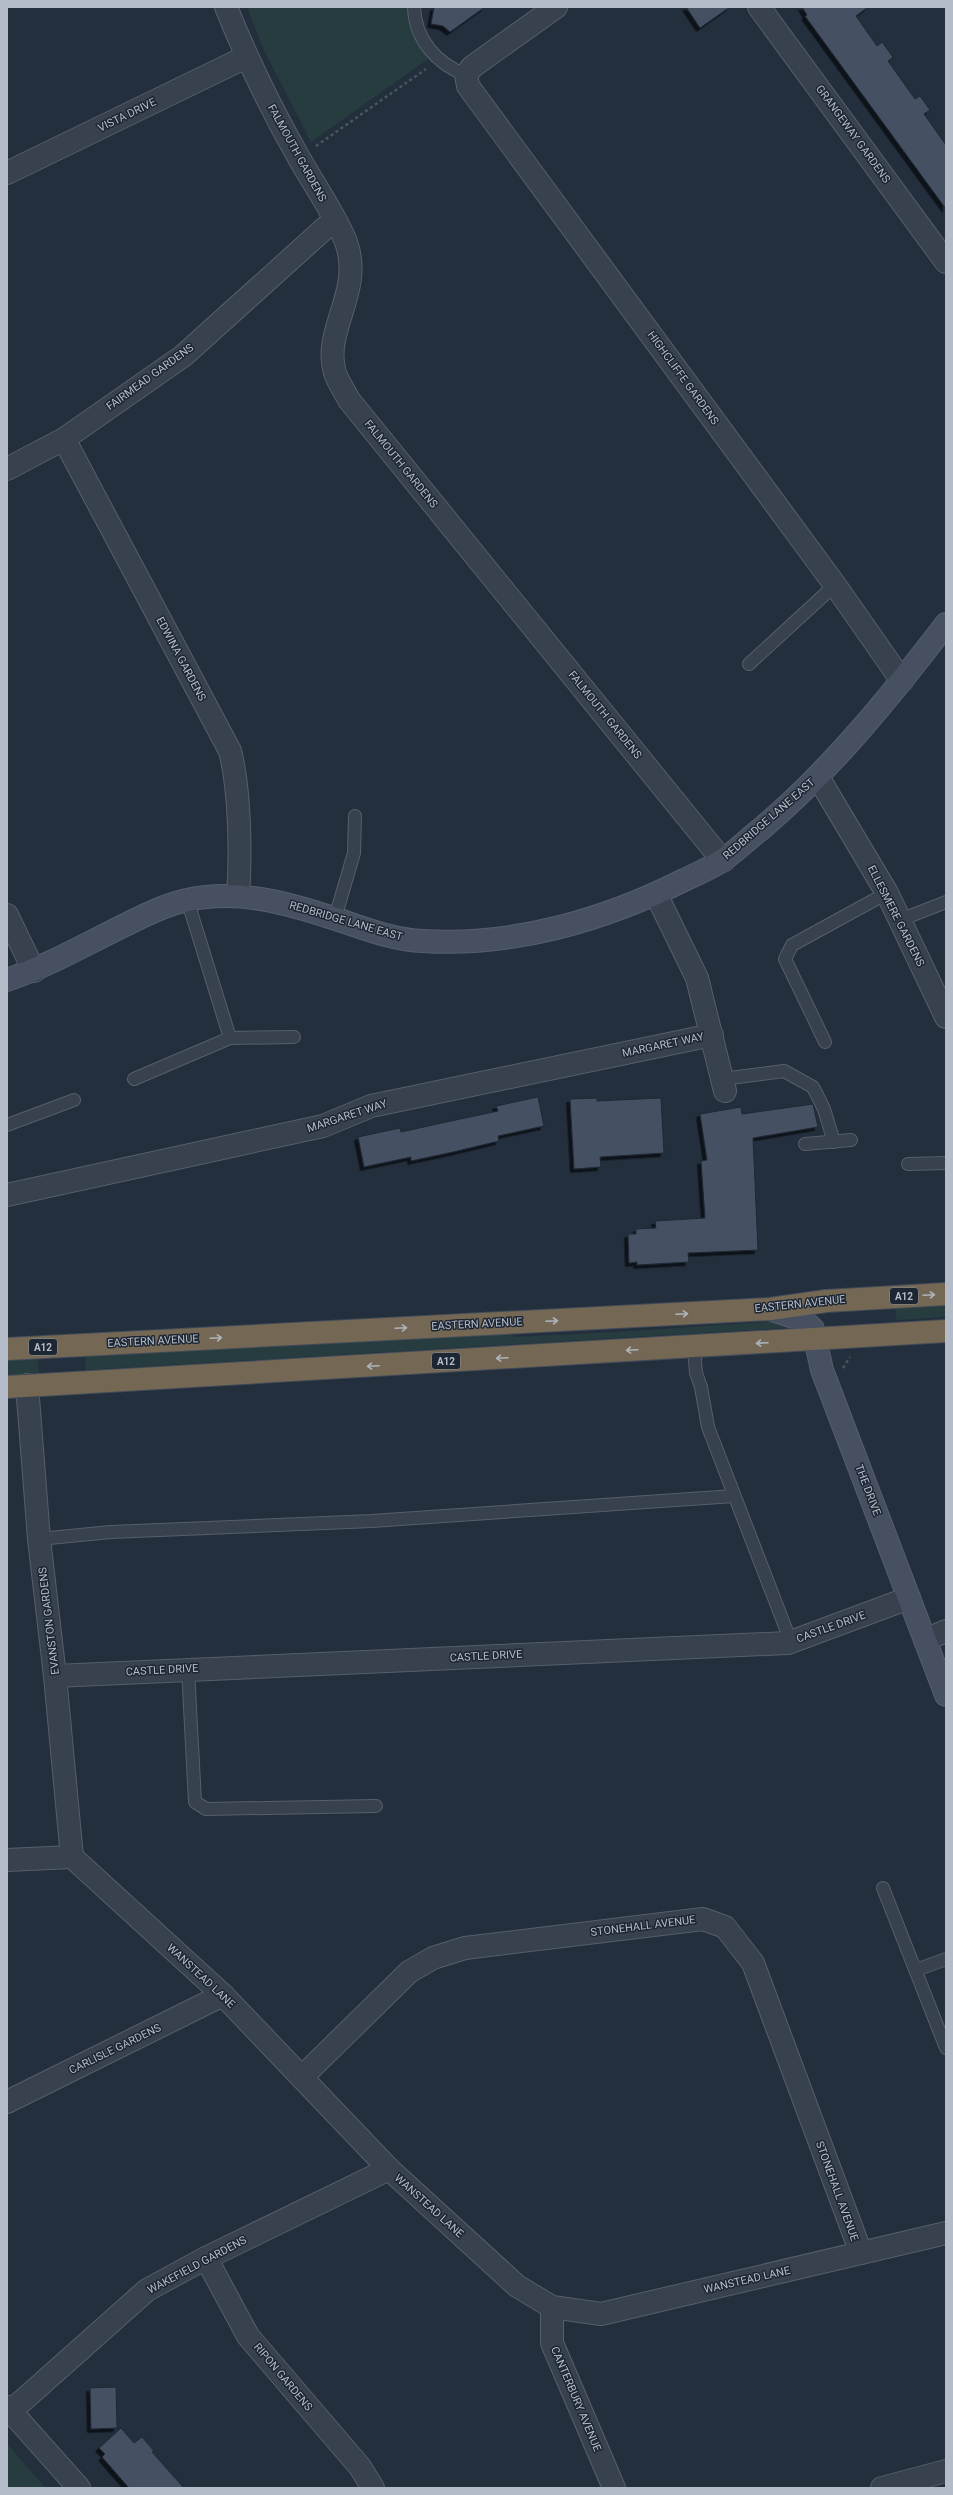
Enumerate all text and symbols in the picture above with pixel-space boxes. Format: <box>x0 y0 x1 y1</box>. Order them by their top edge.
street label: GRANGEWAY GARDENS <box>813 82 893 186</box>
street label: VISTA DRIVE <box>96 95 158 135</box>
street label: FALMOUTH GARDENS <box>265 102 329 204</box>
street label: HIGHCLIFFE GARDENS <box>645 329 722 428</box>
street label: FAIRMEAD GARDENS <box>104 341 196 413</box>
street label: FALMOUTH GARDENS <box>362 418 441 511</box>
street label: EDWINA GARDENS <box>153 615 209 704</box>
street label: FALMOUTH GARDENS <box>566 669 645 762</box>
street label: REDBRIDGE LANE EAST <box>721 775 818 862</box>
street label: ELLESMERE GARDENS <box>865 863 927 969</box>
street label: REDBRIDGE LANE EAST <box>288 899 404 944</box>
street label: MARGARET WAY <box>621 1030 705 1060</box>
street label: MARGARET WAY <box>305 1097 389 1135</box>
road number: A12 <box>890 1288 918 1304</box>
one-way arrow <box>922 1291 935 1299</box>
street label: EASTERN AVENUE <box>754 1293 846 1315</box>
one-way arrow <box>675 1310 688 1317</box>
street label: EASTERN AVENUE <box>431 1315 523 1333</box>
one-way arrow <box>545 1317 558 1324</box>
one-way arrow <box>394 1325 407 1332</box>
street label: EASTERN AVENUE <box>107 1332 199 1350</box>
one-way arrow <box>209 1334 222 1341</box>
road number: A12 <box>29 1339 57 1355</box>
one-way arrow <box>756 1339 769 1347</box>
one-way arrow <box>626 1347 639 1354</box>
road number: A12 <box>432 1353 460 1369</box>
one-way arrow <box>496 1354 509 1362</box>
one-way arrow <box>367 1362 380 1369</box>
street label: THE DRIVE <box>852 1463 884 1517</box>
street label: EVANSTON GARDENS <box>36 1566 62 1676</box>
street label: CASTLE DRIVE <box>795 1608 867 1646</box>
street label: CASTLE DRIVE <box>449 1648 523 1664</box>
street label: CASTLE DRIVE <box>125 1662 199 1678</box>
street label: STONEHALL AVENUE <box>590 1913 696 1939</box>
street label: WANSTEAD LANE <box>164 1941 238 2011</box>
street label: CARLISLE GARDENS <box>67 2021 164 2077</box>
street label: STONEHALL AVENUE <box>813 2139 861 2243</box>
street label: WANSTEAD LANE <box>392 2172 466 2240</box>
street label: WAKEFIELD GARDENS <box>145 2233 249 2297</box>
street label: WANSTEAD LANE <box>703 2264 791 2296</box>
street label: RIPON GARDENS <box>251 2341 315 2414</box>
street label: CANTERBURY AVENUE <box>548 2345 604 2453</box>

